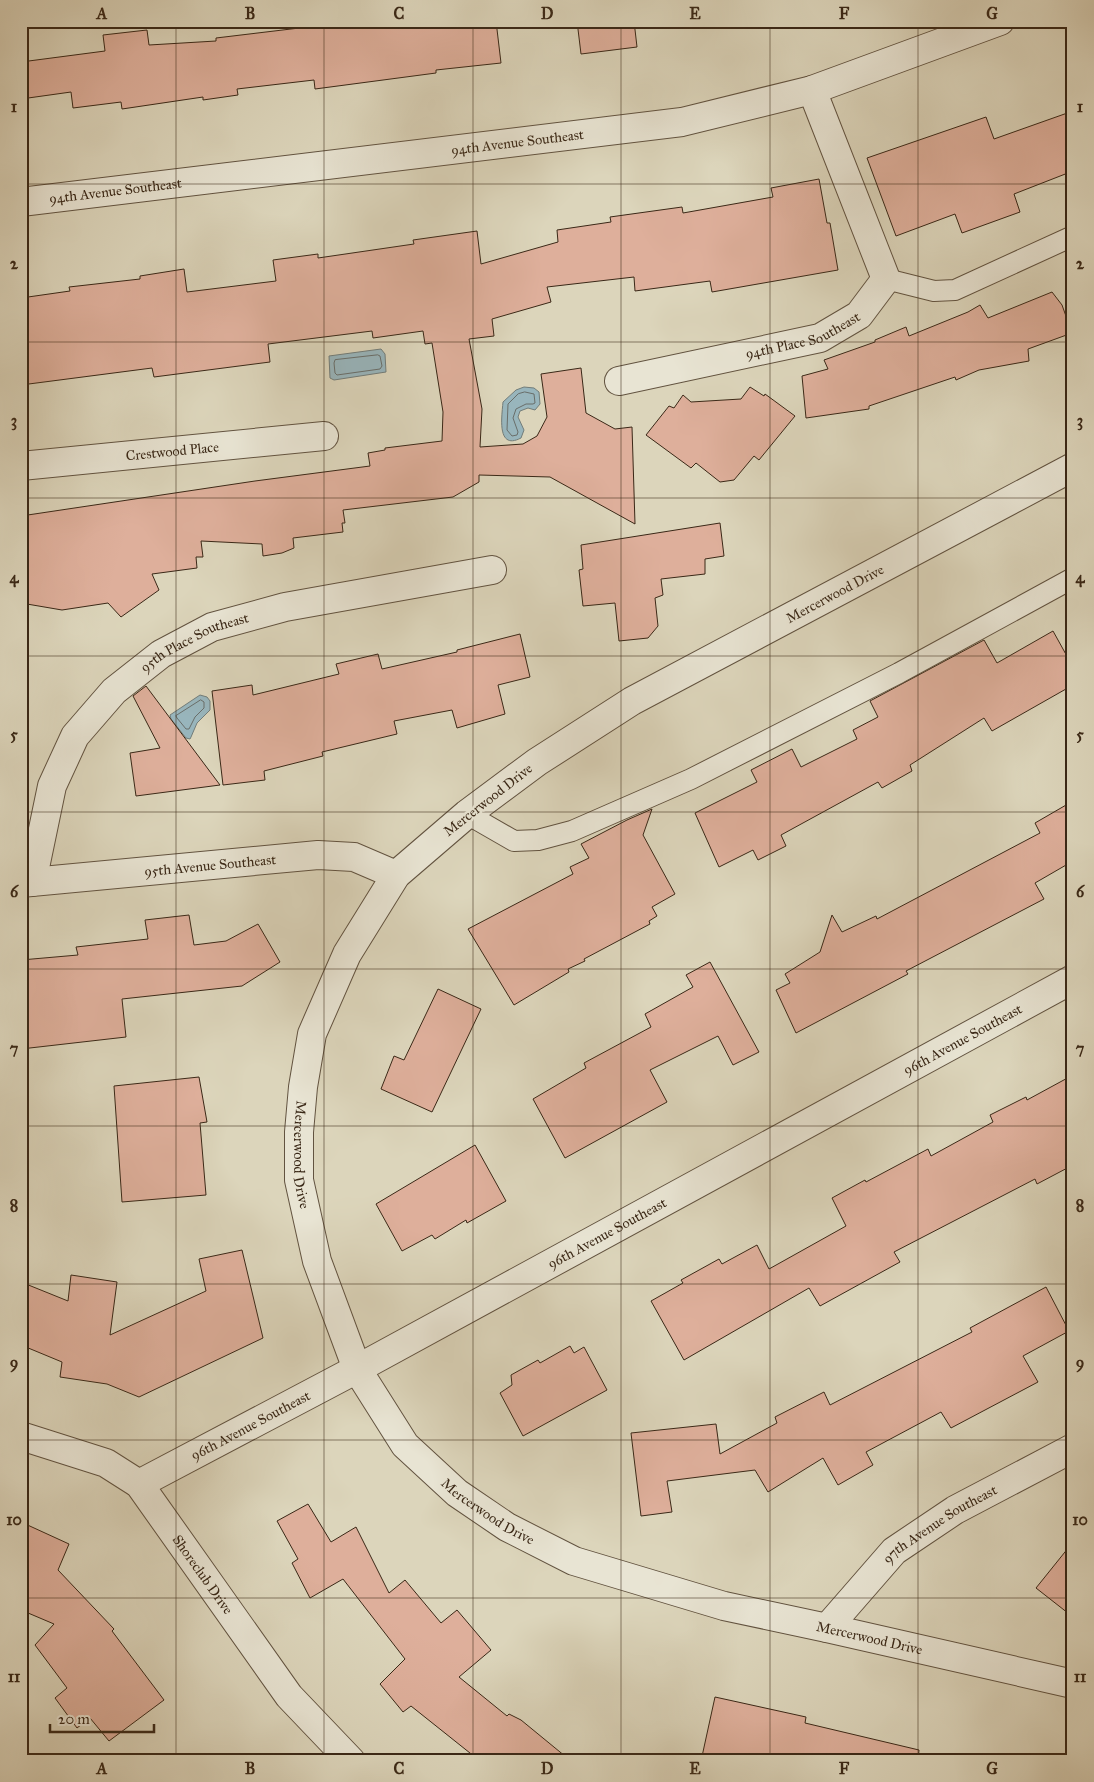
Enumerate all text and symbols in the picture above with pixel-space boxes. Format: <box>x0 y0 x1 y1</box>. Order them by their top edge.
text: A <box>96 4 108 23</box>
text: B <box>245 4 255 23</box>
text: C <box>394 4 405 23</box>
text: D <box>541 4 554 23</box>
text: E <box>689 4 701 23</box>
text: F <box>839 4 850 23</box>
text: G <box>986 4 998 23</box>
text: 1 <box>11 97 18 116</box>
text: 1 <box>1077 97 1084 116</box>
street label: 94th Avenue Southeast <box>450 125 585 158</box>
street label: 94th Avenue Southeast <box>48 174 183 207</box>
text: 2 <box>10 254 19 273</box>
text: 2 <box>1076 254 1085 273</box>
street label: 94th Place Southeast <box>744 308 863 362</box>
text: 3 <box>11 411 17 431</box>
text: 3 <box>1077 411 1083 431</box>
street label: Crestwood Place <box>125 438 220 464</box>
street label: Mercerwood Drive <box>783 561 887 627</box>
text: 4 <box>10 568 20 588</box>
text: 4 <box>1076 568 1086 588</box>
street label: 95th Place Southeast <box>137 609 251 676</box>
text: 5 <box>10 725 18 744</box>
text: 5 <box>1076 725 1084 744</box>
street label: Mercerwood Drive <box>440 760 536 840</box>
street label: 95th Avenue Southeast <box>144 850 277 880</box>
text: 6 <box>10 882 19 901</box>
text: 6 <box>1076 882 1085 901</box>
street label: 96th Avenue Southeast <box>900 1000 1025 1078</box>
text: 7 <box>10 1039 19 1058</box>
text: 7 <box>1076 1039 1085 1058</box>
street label: Mercerwood Drive <box>290 1100 314 1210</box>
street label: 96th Avenue Southeast <box>544 1194 669 1272</box>
text: 8 <box>10 1196 18 1215</box>
text: 8 <box>1076 1196 1084 1215</box>
text: 9 <box>10 1353 18 1373</box>
text: 9 <box>1076 1353 1084 1373</box>
street label: 96th Avenue Southeast <box>188 1387 313 1464</box>
street label: Mercerwood Drive <box>438 1474 538 1548</box>
street label: 97th Avenue Southeast <box>879 1481 1000 1567</box>
text: 10 <box>6 1510 22 1529</box>
text: 10 <box>1072 1510 1088 1529</box>
street label: Shoreclub Drive <box>169 1531 237 1617</box>
street label: Mercerwood Drive <box>815 1617 924 1658</box>
text: 11 <box>8 1667 21 1686</box>
text: 11 <box>1074 1667 1087 1686</box>
scale bar <box>50 1702 154 1734</box>
text: 20 m <box>58 1710 90 1728</box>
text: A <box>96 1759 108 1778</box>
text: B <box>245 1759 255 1778</box>
text: C <box>394 1759 405 1778</box>
text: D <box>541 1759 554 1778</box>
text: E <box>689 1759 701 1778</box>
text: F <box>839 1759 850 1778</box>
text: G <box>986 1759 998 1778</box>

